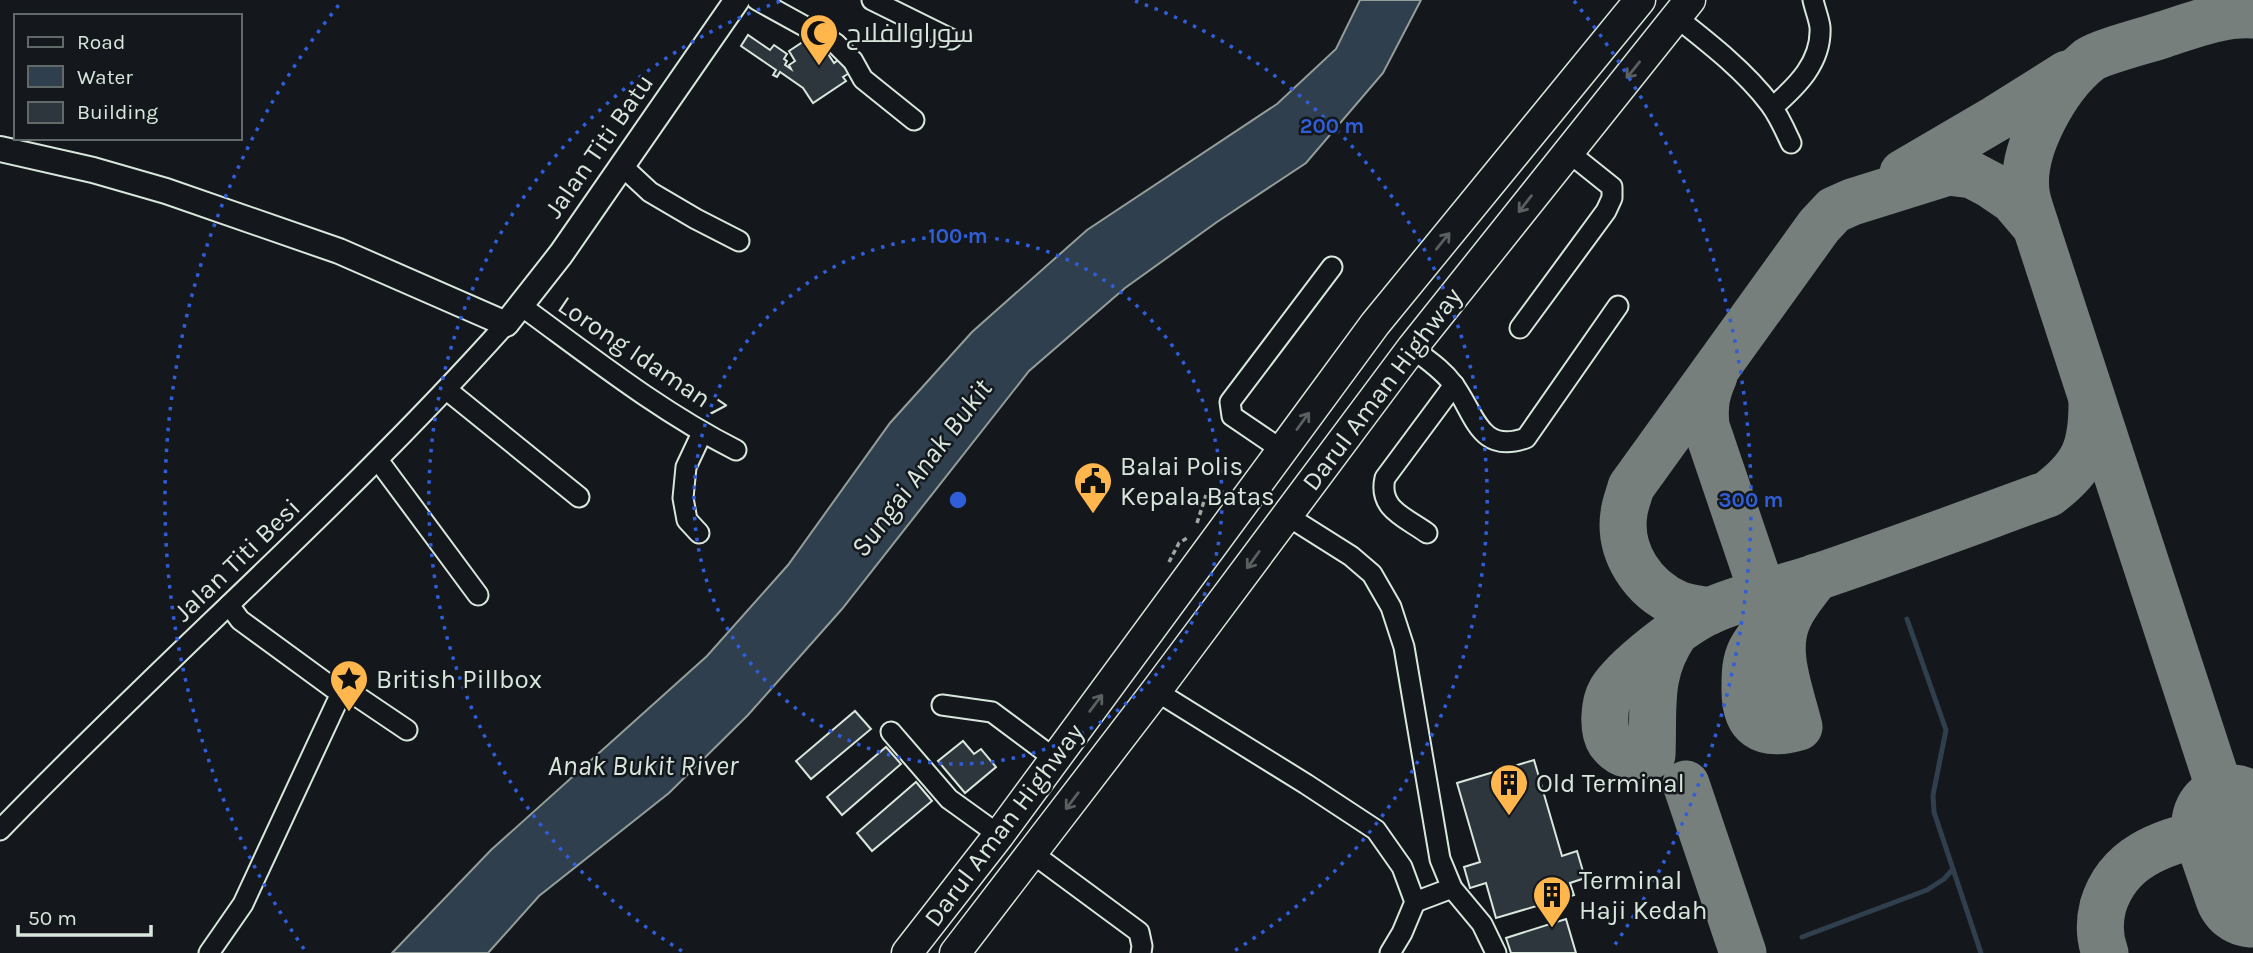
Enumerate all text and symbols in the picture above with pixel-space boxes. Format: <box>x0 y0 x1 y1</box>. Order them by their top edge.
mosque icon: سوراوالفلاح <box>798 12 840 67</box>
legend <box>14 14 242 140</box>
place label: سوراوالفلاح <box>846 18 974 50</box>
text: Road <box>77 30 125 54</box>
one-way arrow <box>1625 61 1641 79</box>
text: Water <box>77 65 133 89</box>
street label: Jalan Titi Batu <box>538 68 660 224</box>
text: Building <box>77 100 158 124</box>
text: 200 m <box>1300 114 1364 138</box>
one-way arrow <box>1518 195 1533 213</box>
text: 100 m <box>928 224 988 248</box>
one-way arrow <box>1435 233 1450 251</box>
street label: Darul Aman Highway <box>1296 281 1468 497</box>
street label: Lorong Idaman 7 <box>552 289 732 425</box>
water label: Sungai Anak Bukit <box>844 372 999 563</box>
one-way arrow <box>1296 412 1311 431</box>
place label: Balai Polis Kepala Batas <box>1120 451 1275 512</box>
public building icon: Balai Polis Kepala Batas <box>1072 460 1114 515</box>
centre of rings <box>946 488 970 512</box>
text: 300 m <box>1719 488 1783 512</box>
street label: Jalan Titi Besi <box>167 492 307 628</box>
one-way arrow <box>1245 550 1260 569</box>
place icon: British Pillbox <box>328 658 370 713</box>
place label: British Pillbox <box>376 664 542 695</box>
one-way arrow <box>1089 695 1104 713</box>
street label: Darul Aman Highway <box>918 717 1090 933</box>
water label: Anak Bukit River <box>548 749 740 782</box>
building icon: Old Terminal <box>1488 762 1530 817</box>
place label: Old Terminal <box>1536 768 1685 799</box>
one-way arrow <box>1065 791 1080 810</box>
place label: Terminal Haji Kedah <box>1579 865 1707 926</box>
building icon: Terminal Haji Kedah <box>1531 874 1573 929</box>
scale bar <box>18 894 150 938</box>
text: 50 m <box>28 906 77 930</box>

